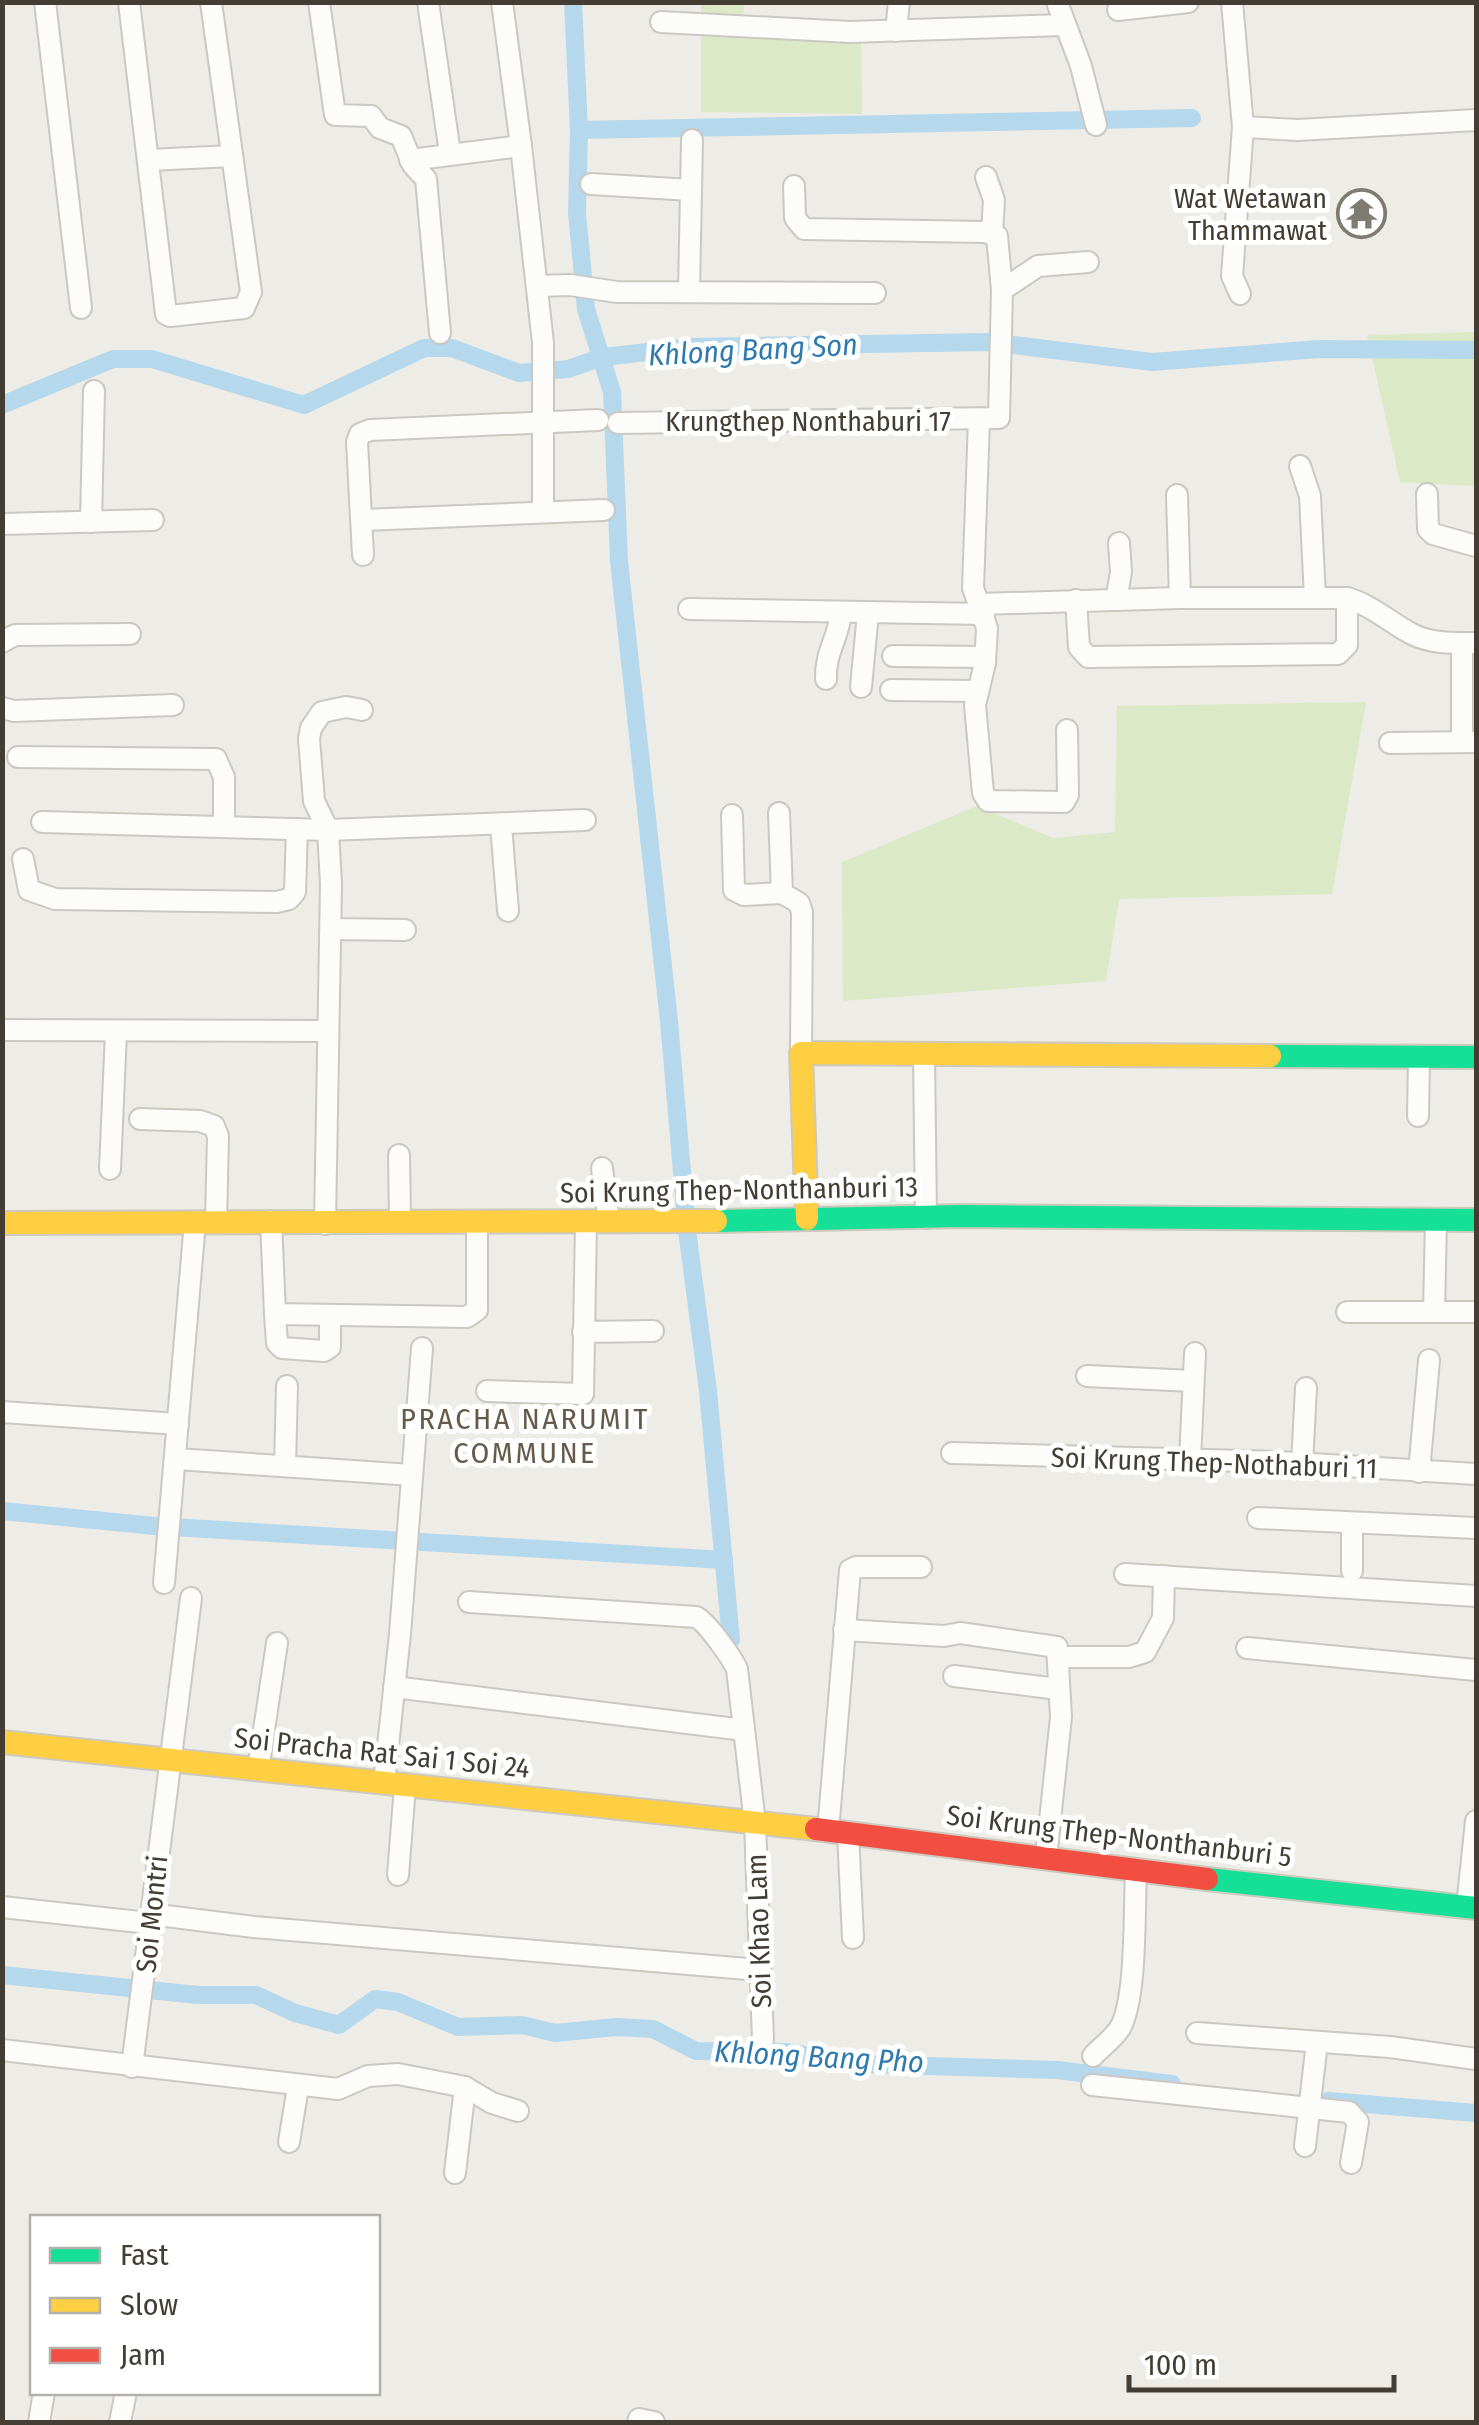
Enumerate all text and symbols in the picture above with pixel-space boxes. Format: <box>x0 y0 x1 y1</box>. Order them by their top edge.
place label: Wat Wetawan Thammawat <box>1174 182 1328 247</box>
temple icon: Wat Wetawan Thammawat <box>1336 188 1388 240</box>
water label: Khlong Bang Son <box>647 327 859 373</box>
street label: Krungthep Nonthaburi 17 <box>665 405 951 438</box>
street label: Soi Krung Thep-Nonthanburi 13 <box>560 1170 918 1210</box>
district label: PRACHA NARUMIT COMMUNE <box>400 1401 650 1471</box>
street label: Soi Krung Thep-Nothaburi 11 <box>1050 1441 1378 1485</box>
street label: Soi Pracha Rat Sai 1 Soi 24 <box>233 1721 531 1785</box>
street label: Soi Krung Thep-Nonthanburi 5 <box>945 1798 1293 1874</box>
street label: Soi Khao Lam <box>740 1853 778 2009</box>
street label: Soi Montri <box>129 1854 175 1974</box>
water label: Khlong Bang Pho <box>713 2034 925 2080</box>
legend <box>30 2215 380 2395</box>
text: Fast <box>120 2237 169 2273</box>
text: Slow <box>120 2287 178 2323</box>
scale bar <box>1129 2330 1394 2392</box>
text: Jam <box>120 2337 166 2373</box>
text: 100 m <box>1144 2347 1217 2383</box>

